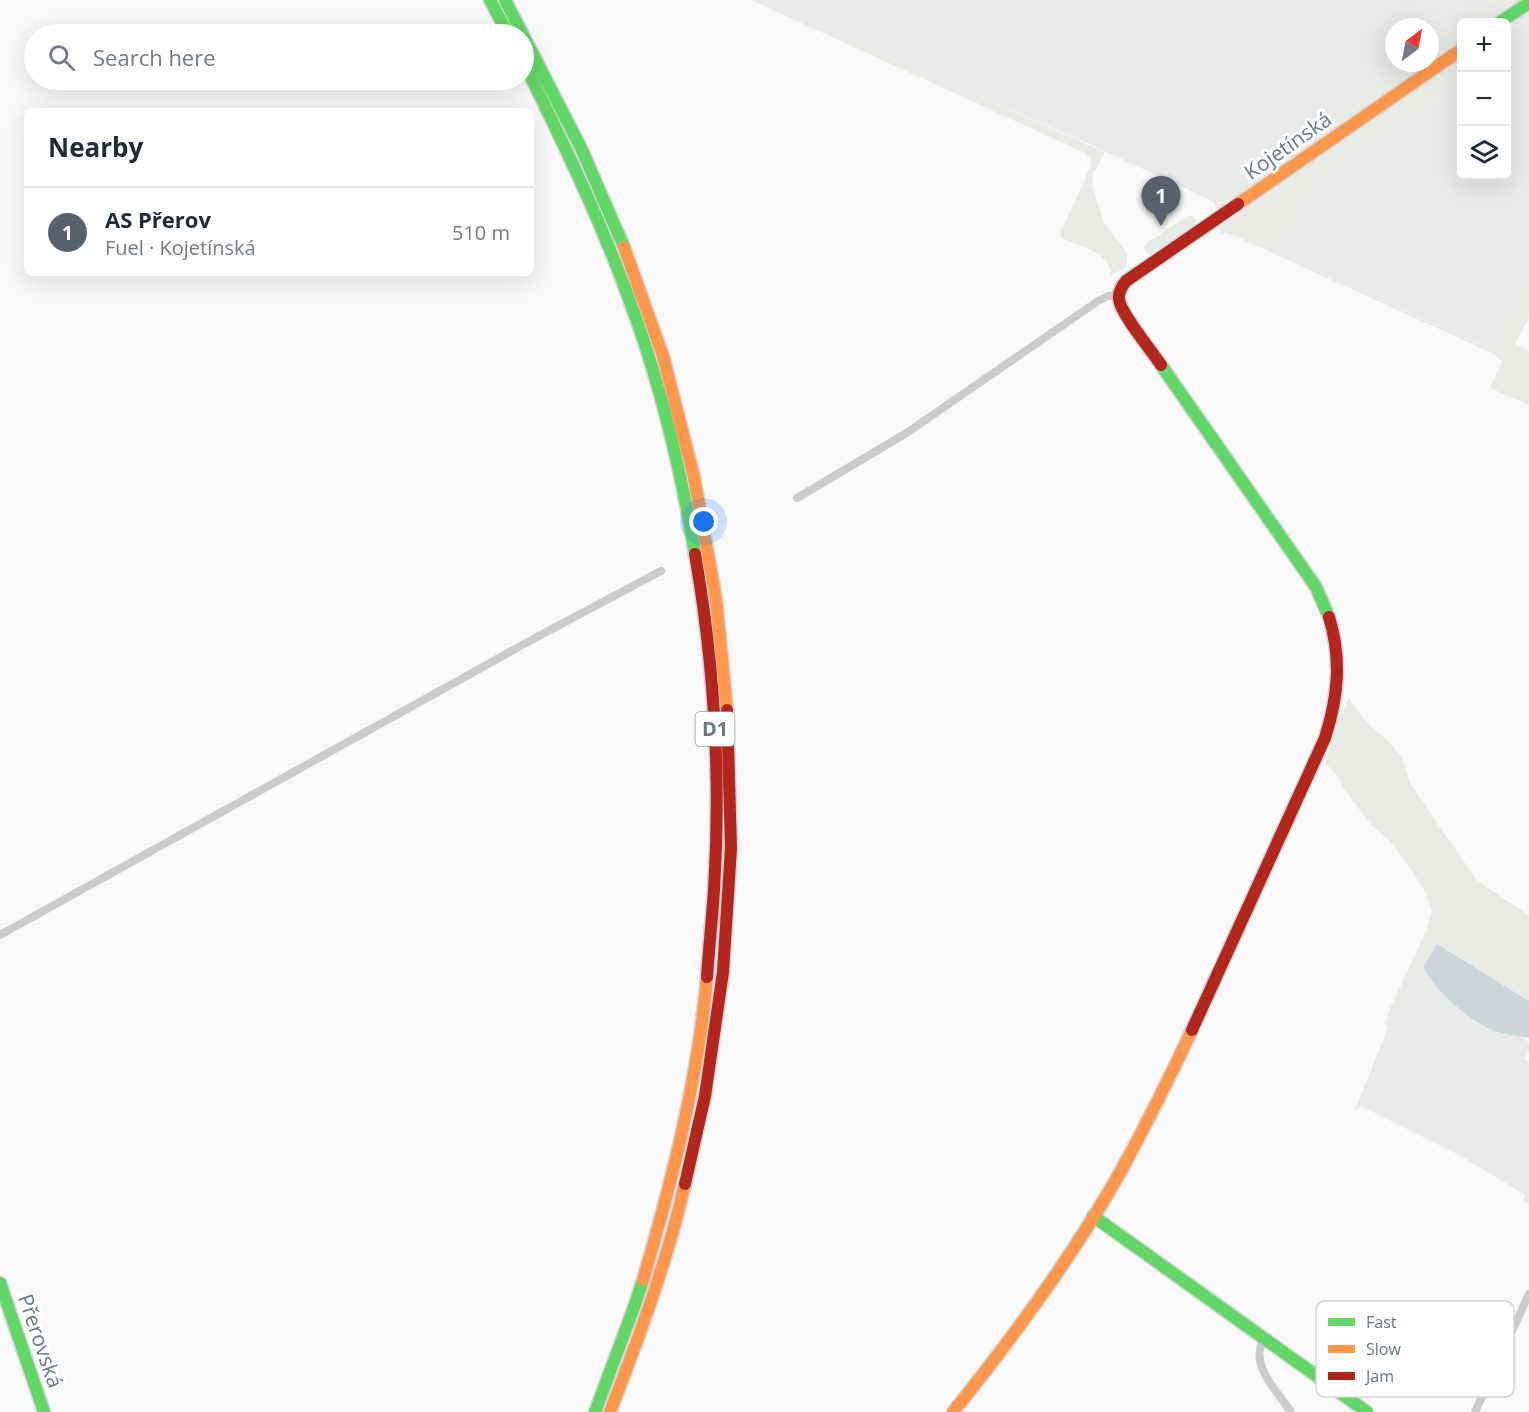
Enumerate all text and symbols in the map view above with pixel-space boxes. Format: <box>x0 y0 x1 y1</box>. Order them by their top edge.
north arrow <box>1385 18 1439 72</box>
map controls <box>1457 18 1511 180</box>
button: + <box>1457 18 1511 72</box>
search box <box>24 24 534 90</box>
icon: search <box>45 41 78 74</box>
text: Search here <box>93 42 216 72</box>
button: − <box>1457 72 1511 126</box>
street label: Kojetínská <box>1238 105 1337 186</box>
button: layers <box>1457 126 1511 180</box>
text: Nearby <box>48 129 143 165</box>
pin: 1 <box>1142 176 1180 226</box>
text: AS Přerov <box>105 204 211 234</box>
text: 1 <box>62 219 73 246</box>
text: 510 m <box>452 219 510 246</box>
text: Fuel · Kojetínská <box>105 234 256 261</box>
your location <box>689 507 718 536</box>
road number: D1 <box>696 712 734 746</box>
street label: Přerovská <box>12 1290 70 1391</box>
legend <box>1316 1301 1514 1397</box>
text: Fast <box>1366 1311 1397 1333</box>
text: Slow <box>1366 1338 1401 1360</box>
text: Jam <box>1364 1365 1394 1387</box>

